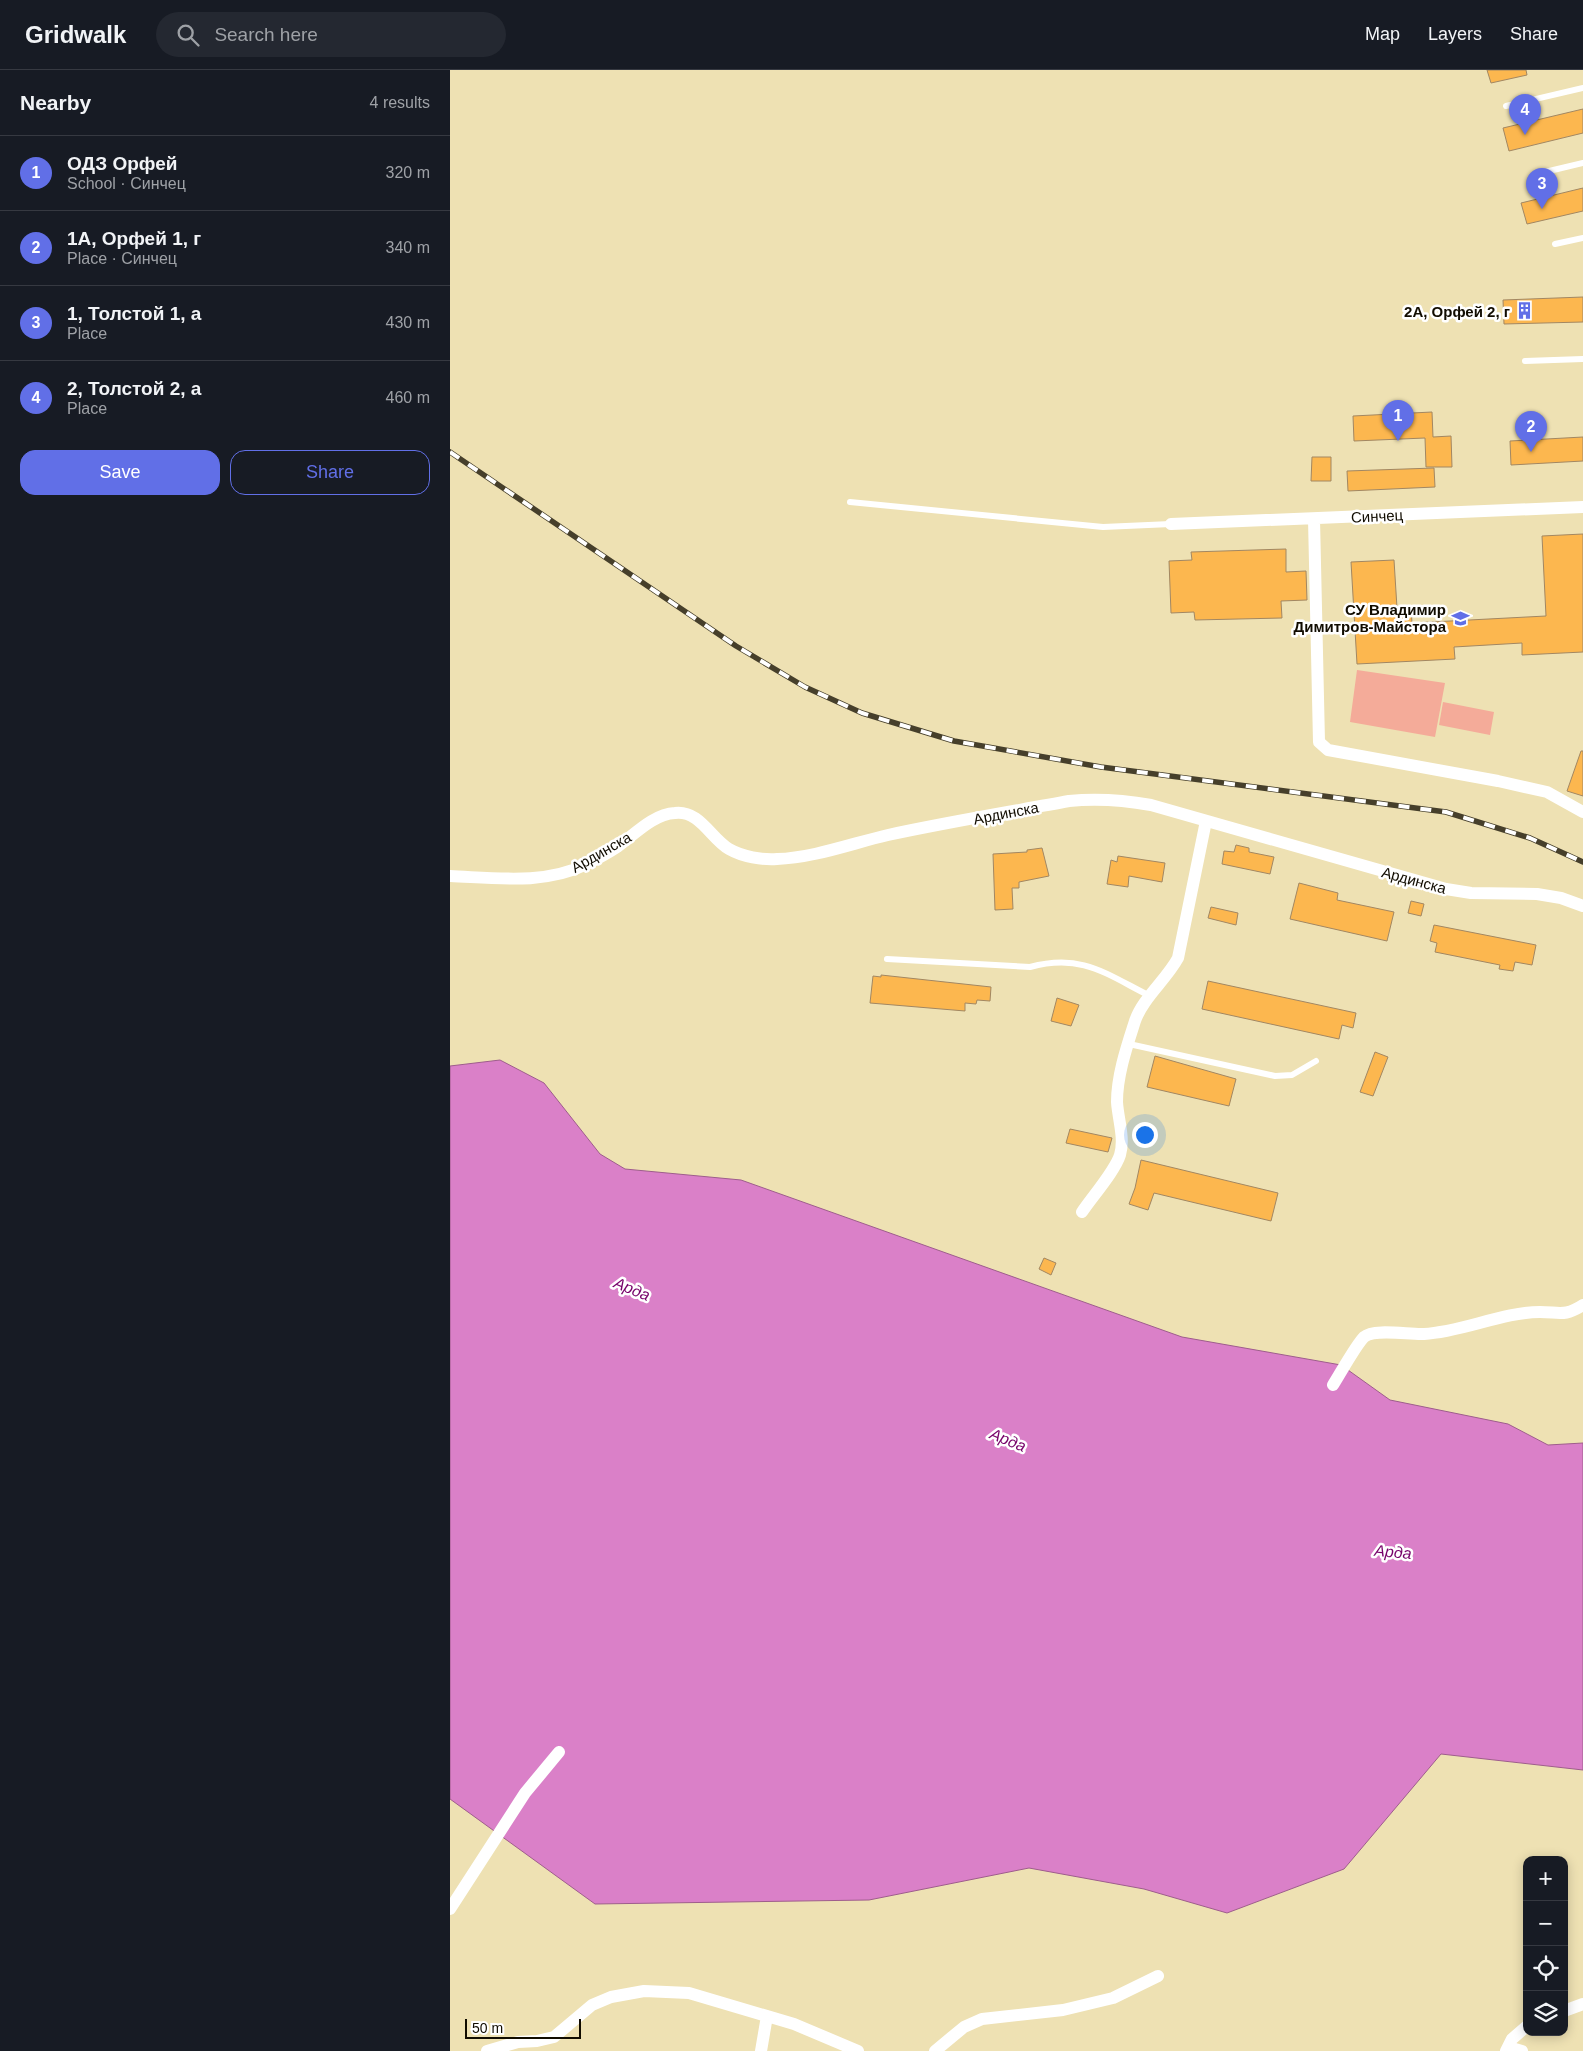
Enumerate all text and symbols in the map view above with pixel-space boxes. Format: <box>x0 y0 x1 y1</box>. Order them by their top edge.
search box <box>156 12 506 57</box>
text: Gridwalk <box>25 21 126 48</box>
icon: search <box>174 21 202 49</box>
text: Search here <box>214 24 318 45</box>
text: Map <box>1365 24 1400 44</box>
text: Layers <box>1428 24 1482 44</box>
text: Share <box>1510 24 1558 44</box>
text: Nearby <box>20 91 91 114</box>
text: 4 results <box>370 94 430 111</box>
pin: 4 <box>1509 94 1541 135</box>
text: ОДЗ Орфей <box>67 153 177 174</box>
text: 1 <box>32 164 40 181</box>
text: 320 m <box>386 164 430 181</box>
pin: 3 <box>1526 168 1558 209</box>
text: School · Синчец <box>67 175 186 192</box>
text: 1А, Орфей 1, г <box>67 228 201 249</box>
text: 2 <box>32 239 40 256</box>
text: 340 m <box>386 239 430 256</box>
text: Place · Синчец <box>67 250 177 267</box>
building icon: 2А, Орфей 2, г <box>1514 301 1534 321</box>
text: 1, Толстой 1, а <box>67 303 201 324</box>
place label: 2А, Орфей 2, г <box>1404 303 1510 320</box>
text: 3 <box>32 314 40 331</box>
text: 430 m <box>386 314 430 331</box>
text: Place <box>67 325 107 342</box>
text: 2, Толстой 2, а <box>67 378 201 399</box>
text: 4 <box>32 389 40 406</box>
text: 460 m <box>386 389 430 406</box>
text: Place <box>67 400 107 417</box>
pin: 1 <box>1382 400 1414 441</box>
pin: 2 <box>1515 411 1547 452</box>
button: Save <box>20 450 220 495</box>
button: Share <box>230 450 430 495</box>
street label: Синчец <box>1350 506 1404 526</box>
place label: СУ Владимир Димитров-Майстора <box>1293 601 1447 635</box>
school or university icon: СУ Владимир Димитров-Майстора <box>1450 608 1470 628</box>
street label: Ардинска <box>972 798 1041 828</box>
street label: Ардинска <box>568 828 634 876</box>
street label: Ардинска <box>1380 863 1449 897</box>
your location <box>1132 1122 1158 1148</box>
water label: Арда <box>611 1274 653 1304</box>
water label: Арда <box>987 1425 1029 1455</box>
water label: Арда <box>1373 1542 1412 1562</box>
map controls <box>1523 1856 1568 2036</box>
button: + <box>1523 1856 1568 1901</box>
button: − <box>1523 1901 1568 1946</box>
button: locate <box>1523 1946 1568 1991</box>
button: layers <box>1523 1991 1568 2036</box>
scale bar <box>465 2016 581 2039</box>
text: 50 m <box>472 2020 503 2036</box>

